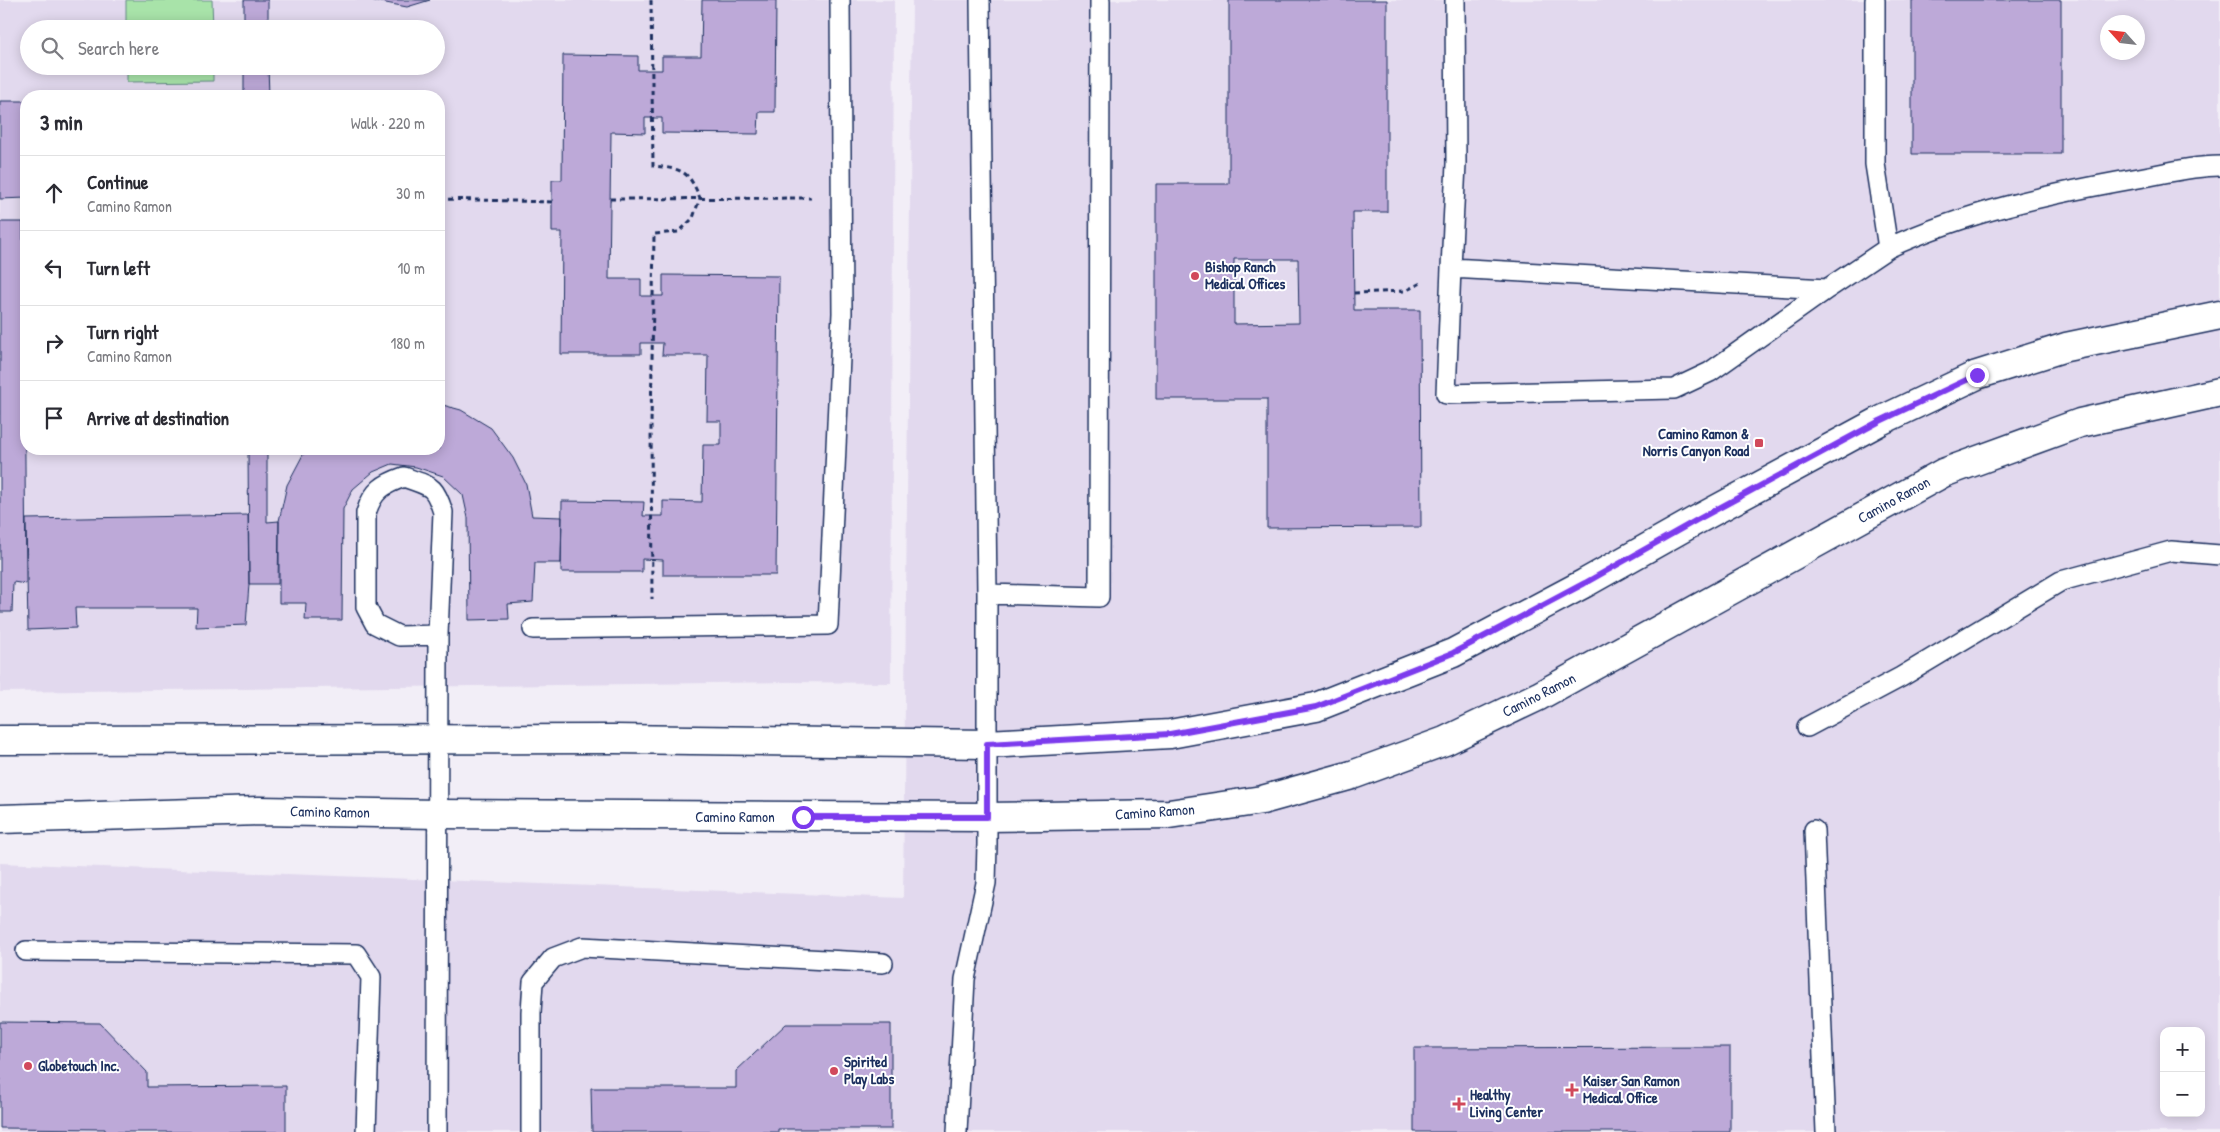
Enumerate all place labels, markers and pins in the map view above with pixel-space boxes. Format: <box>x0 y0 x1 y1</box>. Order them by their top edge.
place label: Bishop Ranch Medical Offices <box>1205 256 1286 294</box>
marker: Bishop Ranch Medical Offices <box>1189 270 1201 282</box>
place label: Camino Ramon & Norris Canyon Road <box>1643 423 1749 462</box>
marker: Camino Ramon & Norris Canyon Road <box>1753 437 1765 449</box>
place label: Spirited Play Labs <box>844 1051 895 1090</box>
place label: Globetouch Inc. <box>38 1055 120 1076</box>
marker: Globetouch Inc. <box>22 1060 34 1072</box>
marker: Spirited Play Labs <box>828 1065 840 1077</box>
place label: Kaiser San Ramon Medical Office <box>1583 1070 1680 1108</box>
marker: Kaiser San Ramon Medical Office <box>1565 1083 1579 1097</box>
place label: Healthy Living Center <box>1470 1084 1543 1123</box>
marker: Healthy Living Center <box>1452 1097 1466 1111</box>

